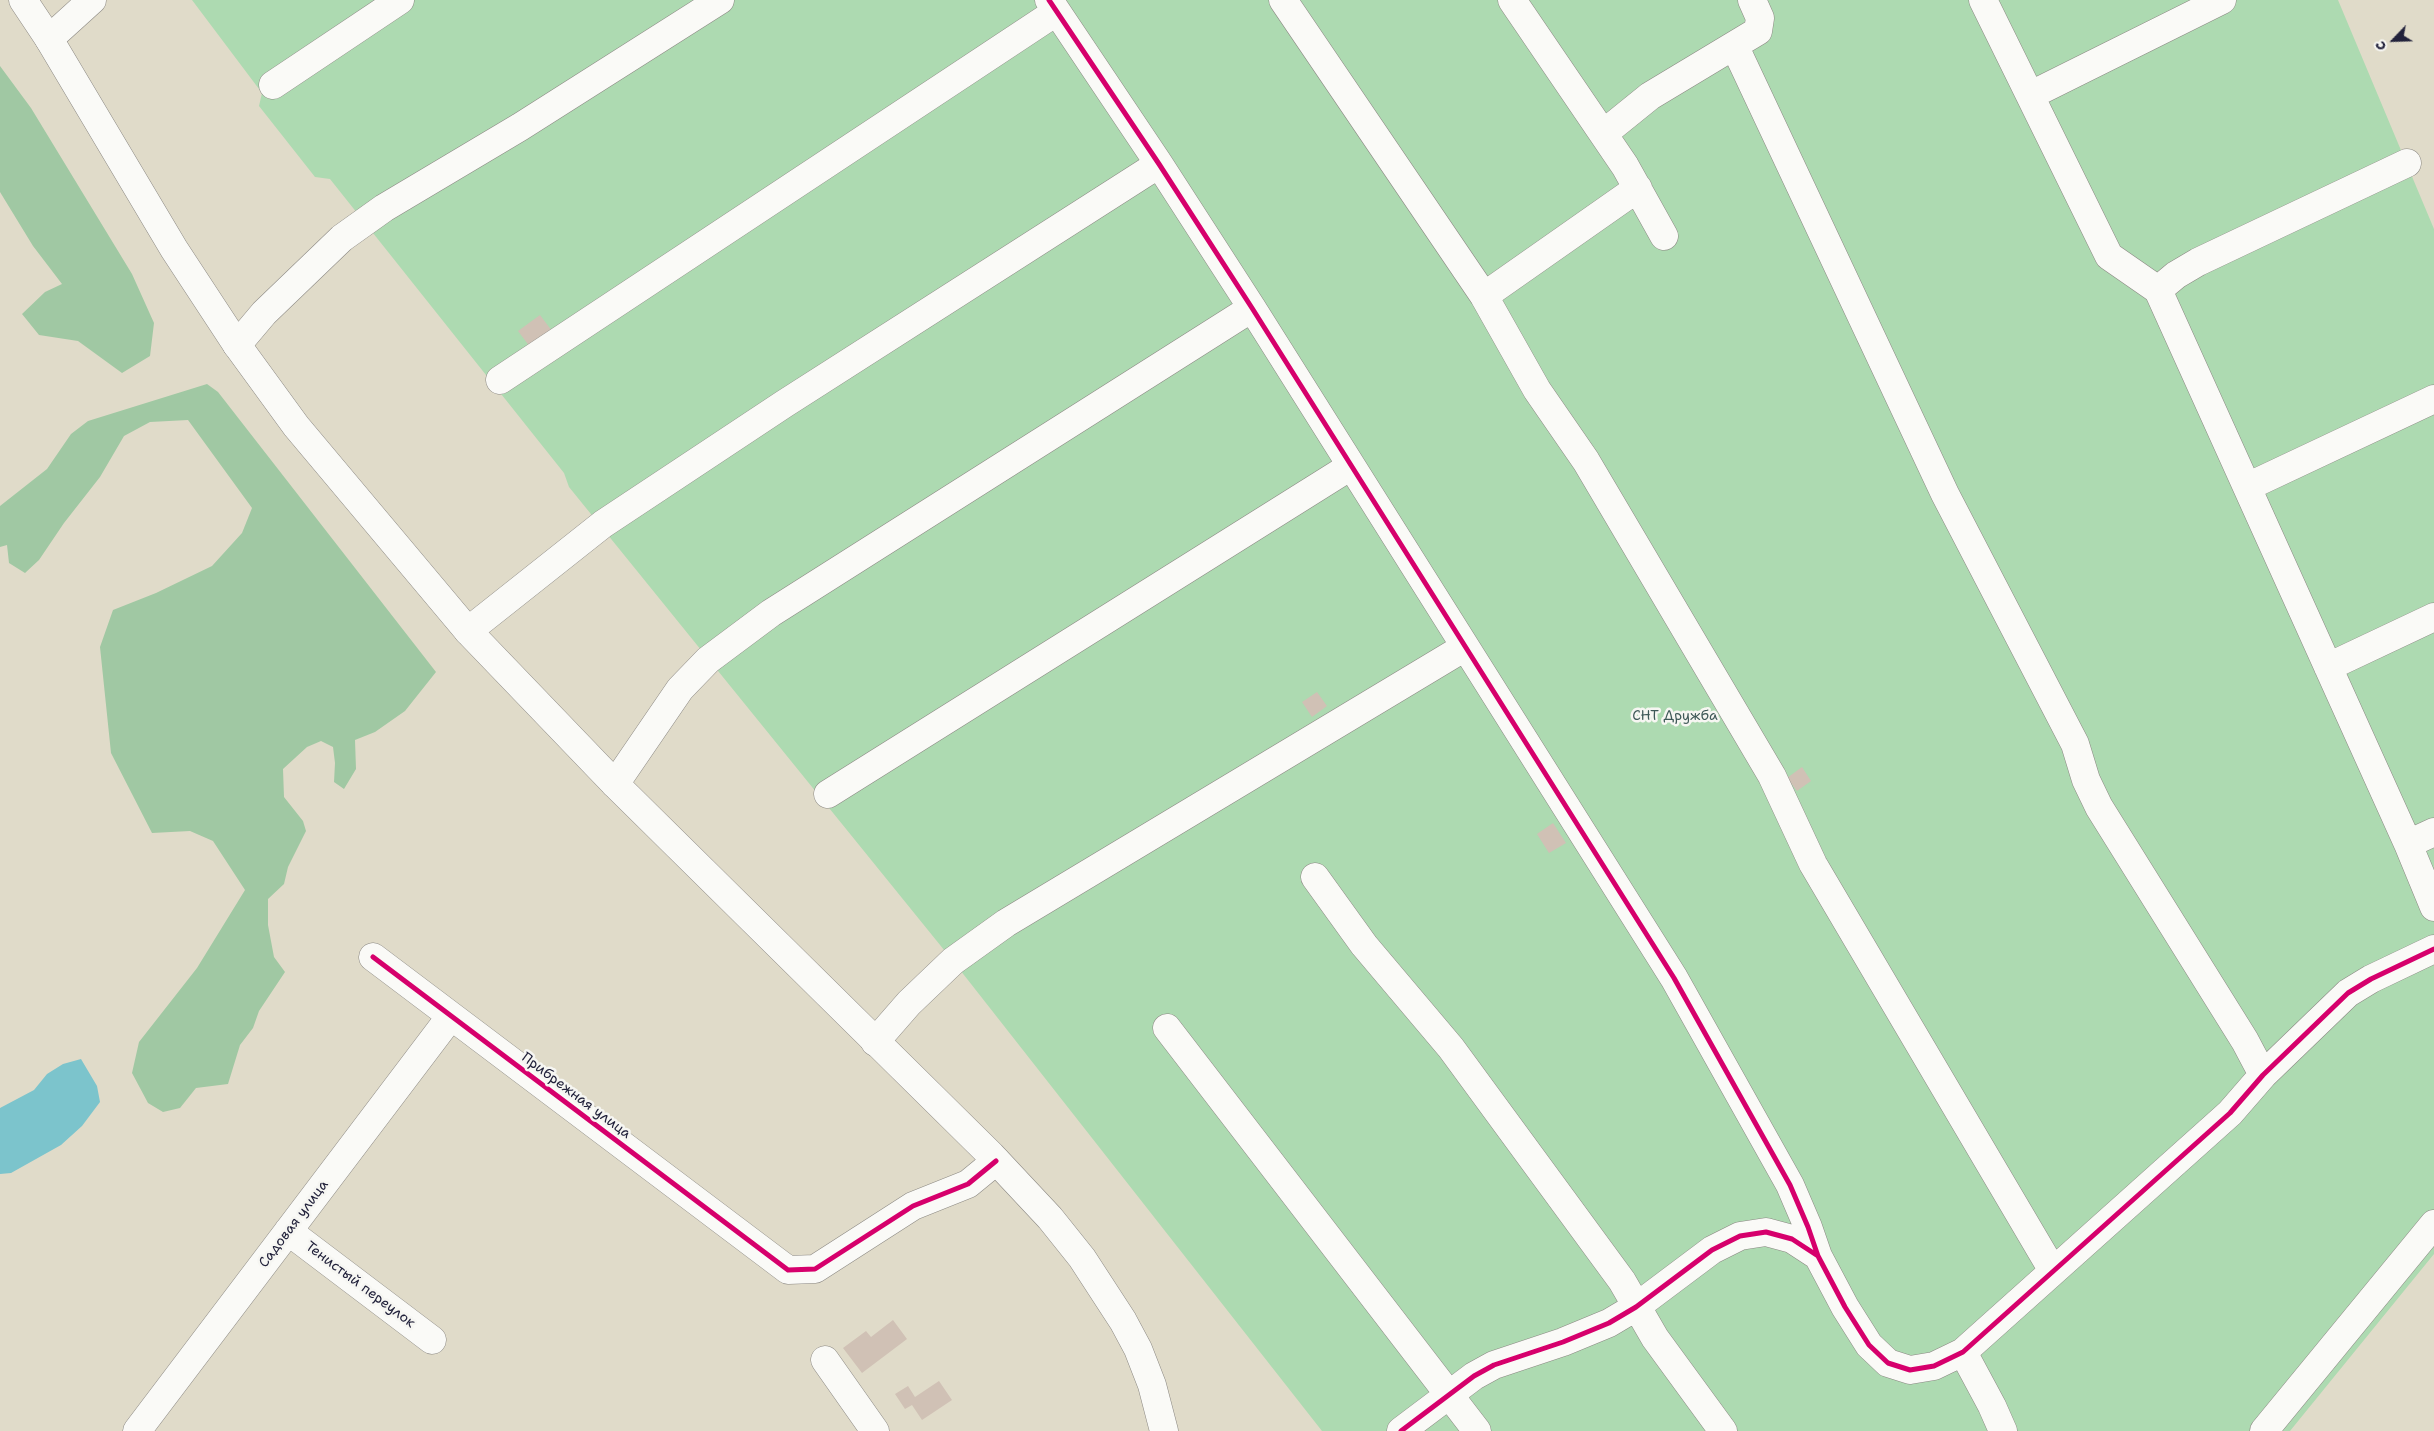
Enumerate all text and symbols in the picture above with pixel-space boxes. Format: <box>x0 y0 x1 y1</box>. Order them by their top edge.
north arrow <box>2369 15 2419 65</box>
text: С <box>2370 39 2390 54</box>
park label: СНТ Дружба <box>1632 708 1718 724</box>
street label: Прибрежная улица <box>518 1049 634 1143</box>
street label: Садовая улица <box>256 1177 332 1271</box>
street label: Тенистый переулок <box>302 1238 418 1332</box>

